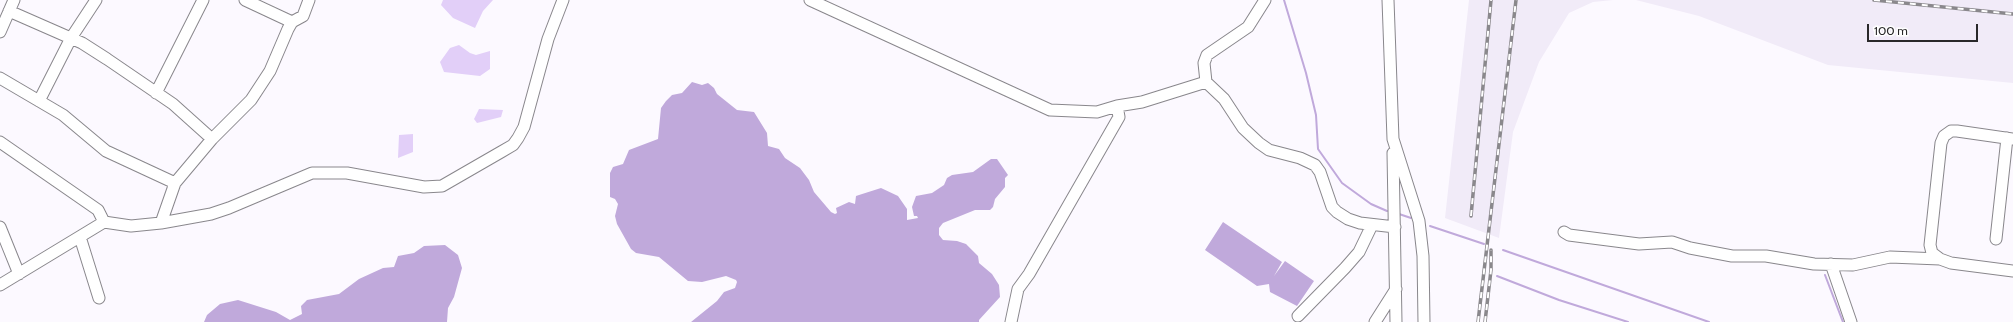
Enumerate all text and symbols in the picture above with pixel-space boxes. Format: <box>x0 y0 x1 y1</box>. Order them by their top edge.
scale bar <box>1869 16 1980 42</box>
text: 100 m <box>1874 23 1908 38</box>

